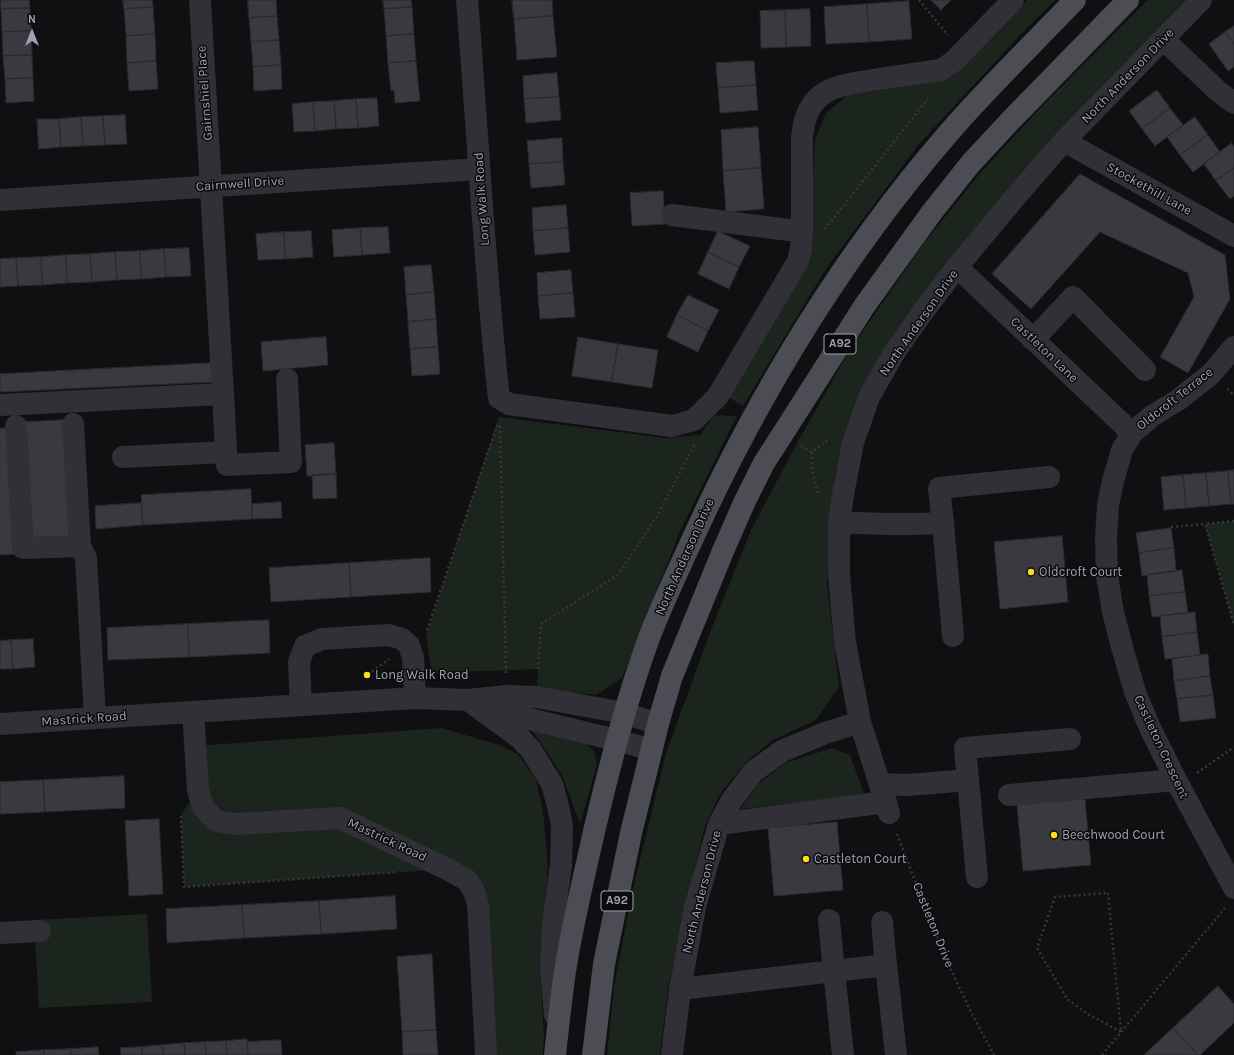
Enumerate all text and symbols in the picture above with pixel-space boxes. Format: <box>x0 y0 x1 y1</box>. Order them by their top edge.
north arrow <box>12 12 52 52</box>
text: N <box>28 13 36 26</box>
street label: North Anderson Drive <box>1079 25 1177 127</box>
street label: Gairnshiel Place <box>194 45 216 141</box>
street label: Long Walk Road <box>471 152 493 246</box>
street label: Stockethill Lane <box>1104 159 1194 219</box>
street label: Cairnwell Drive <box>195 173 285 195</box>
street label: North Anderson Drive <box>876 267 962 379</box>
street label: Castleton Lane <box>1007 314 1081 386</box>
road number: A92 <box>824 334 856 354</box>
street label: Oldcroft Terrace <box>1134 364 1216 434</box>
street label: North Anderson Drive <box>652 496 718 618</box>
place label: Oldcroft Court <box>1039 564 1122 580</box>
marker: Oldcroft Court <box>1026 567 1036 577</box>
place label: Long Walk Road <box>375 667 469 683</box>
marker: Long Walk Road <box>362 670 372 680</box>
street label: Castleton Crescent <box>1130 693 1192 801</box>
street label: Mastrick Road <box>41 708 127 730</box>
street label: Mastrick Road <box>345 815 429 865</box>
place label: Beechwood Court <box>1062 827 1165 843</box>
street label: North Anderson Drive <box>679 829 725 955</box>
marker: Beechwood Court <box>1049 830 1059 840</box>
place label: Castleton Court <box>814 851 907 867</box>
marker: Castleton Court <box>801 854 811 864</box>
street label: Castleton Drive <box>909 880 957 970</box>
road number: A92 <box>601 891 633 911</box>

